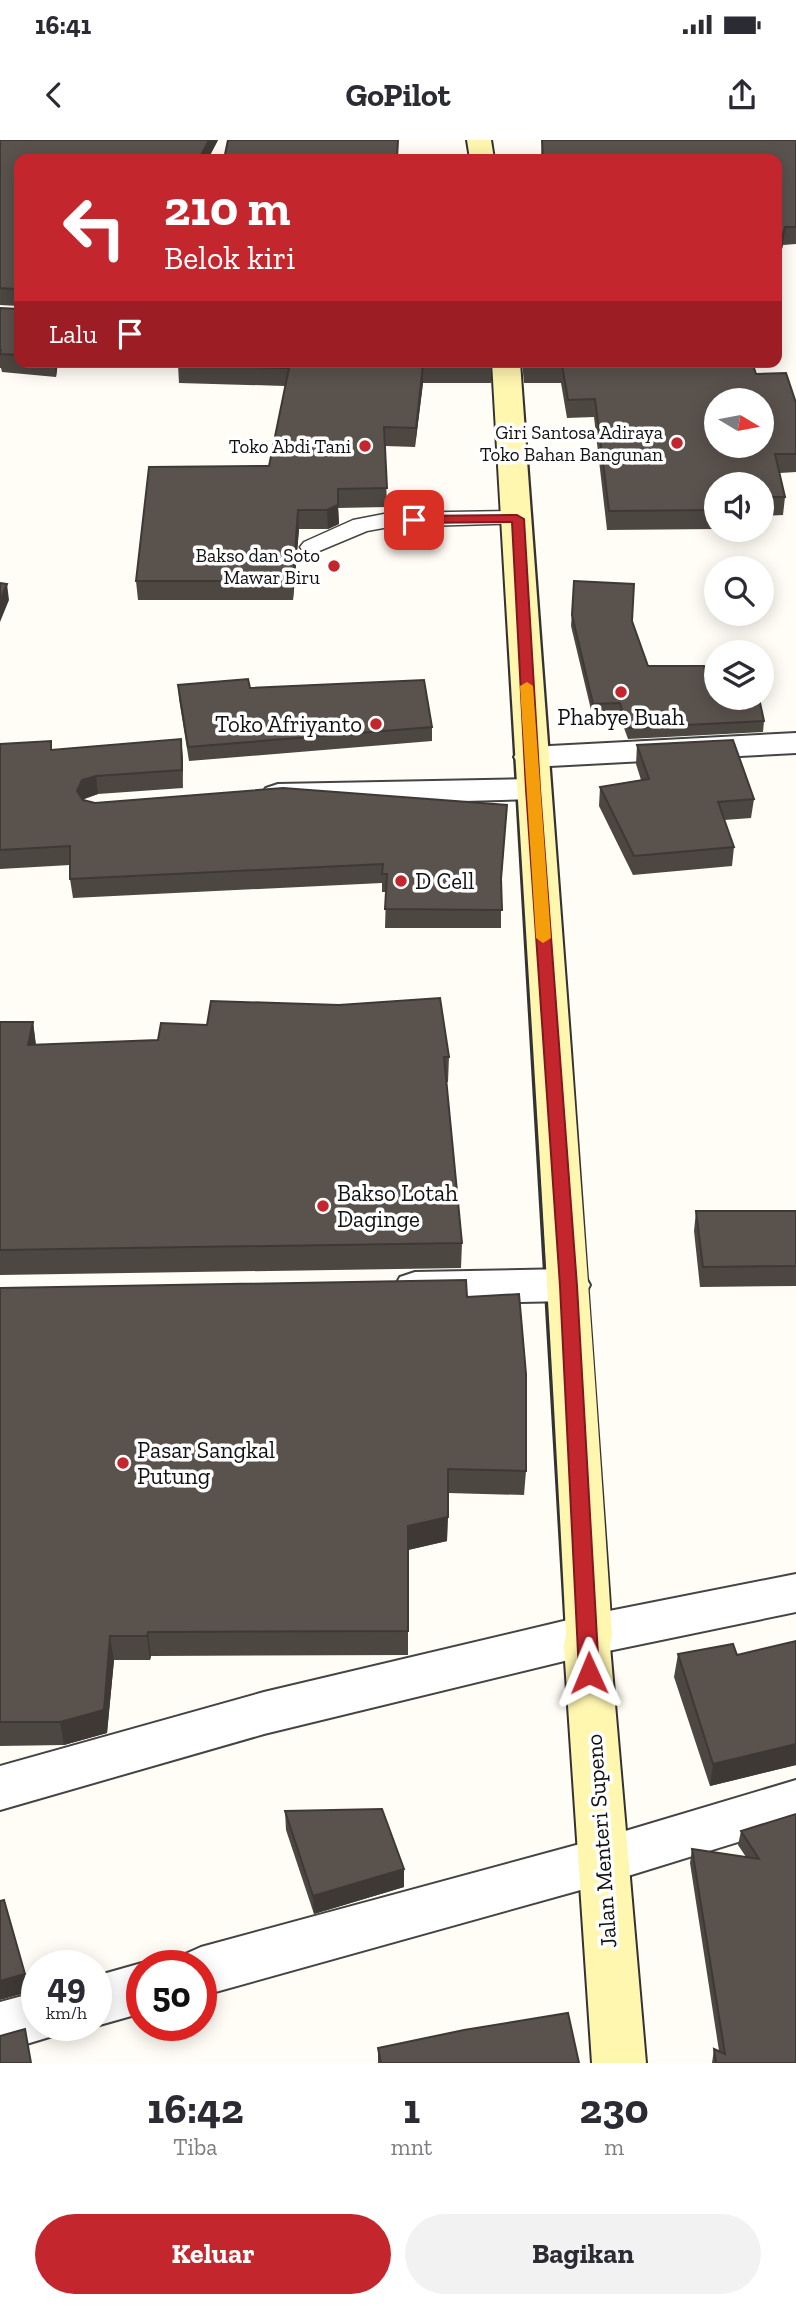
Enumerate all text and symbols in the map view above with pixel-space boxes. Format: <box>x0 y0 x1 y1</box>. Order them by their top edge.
text: 16:41 <box>35 9 91 41</box>
icon: back <box>35 76 73 114</box>
text: GoPilot <box>345 76 451 114</box>
icon: share <box>723 76 761 114</box>
text: 210 m <box>164 179 290 238</box>
icon: left <box>49 182 140 273</box>
text: Belok kiri <box>164 239 295 277</box>
icon: arrive <box>111 315 149 353</box>
text: Lalu <box>49 318 97 350</box>
north arrow <box>704 388 774 458</box>
map controls <box>704 388 774 710</box>
place label: Giri Santosa Adiraya Toko Bahan Bangunan <box>480 421 663 466</box>
place label: Toko Abdi Tani <box>229 435 351 458</box>
marker: Giri Santosa Adiraya Toko Bahan Bangunan <box>669 435 685 451</box>
marker: Toko Abdi Tani <box>357 438 373 454</box>
button: sound <box>704 472 774 542</box>
pin <box>384 490 444 550</box>
icon: arrive <box>395 501 433 539</box>
place label: Bakso dan Soto Mawar Biru <box>196 544 320 589</box>
button: search <box>704 556 774 626</box>
marker: Bakso dan Soto Mawar Biru <box>326 558 342 574</box>
button: layers <box>704 640 774 710</box>
marker: Phabye Buah <box>613 684 629 700</box>
place label: Phabye Buah <box>557 703 685 731</box>
place label: Toko Afriyanto <box>215 710 362 738</box>
marker: Toko Afriyanto <box>368 716 384 732</box>
place label: D Cell <box>415 867 474 895</box>
marker: D Cell <box>393 873 409 889</box>
place label: Bakso Lotah Daginge <box>337 1179 458 1233</box>
marker: Bakso Lotah Daginge <box>315 1198 331 1214</box>
place label: Pasar Sangkal Putung <box>137 1436 275 1490</box>
marker: Pasar Sangkal Putung <box>115 1455 131 1471</box>
position arrow <box>552 1636 626 1710</box>
street label: Jalan Menteri Supeno <box>580 1733 622 1949</box>
speed limit sign: 50 <box>126 1950 217 2041</box>
text: 49 <box>47 1965 86 2007</box>
text: km/h <box>46 2002 87 2024</box>
text: 16:42 <box>147 2083 244 2134</box>
text: 1 <box>403 2083 420 2134</box>
text: 230 <box>580 2083 649 2134</box>
text: Tiba <box>173 2133 217 2161</box>
text: mnt <box>391 2133 432 2161</box>
text: m <box>604 2133 624 2161</box>
button: Keluar <box>35 2214 391 2294</box>
button: Bagikan <box>405 2214 761 2294</box>

